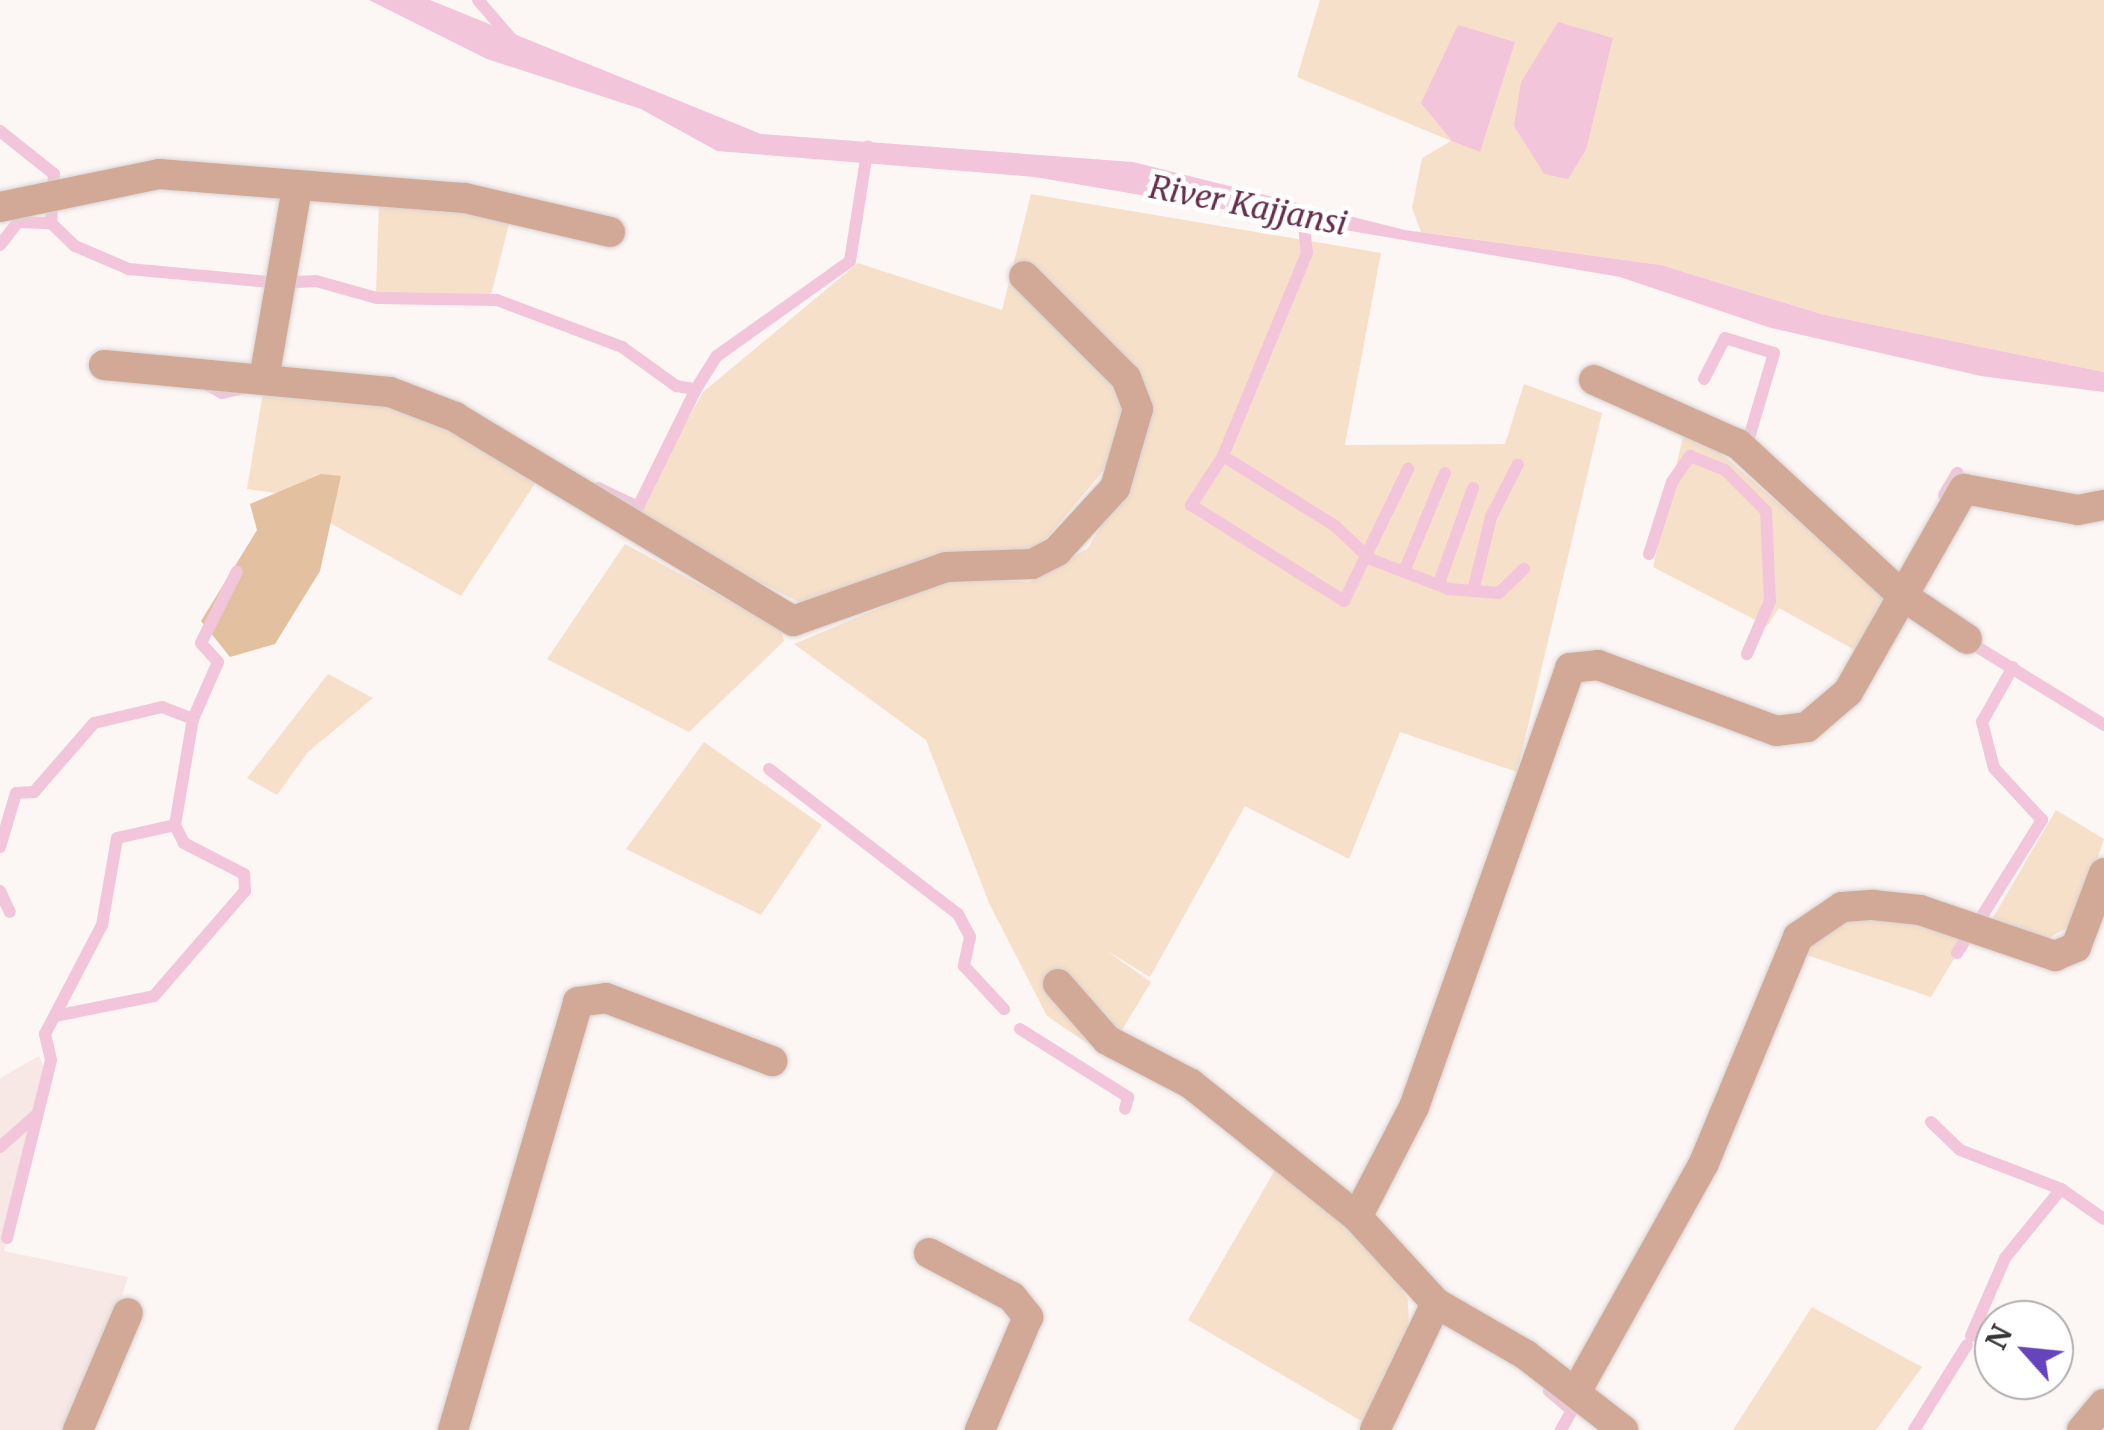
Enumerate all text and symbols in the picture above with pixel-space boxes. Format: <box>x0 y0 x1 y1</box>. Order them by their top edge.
water label: River Kajjansi <box>1146 168 1350 244</box>
north arrow <box>1974 1300 2074 1400</box>
text: N <box>1978 1319 2020 1355</box>

